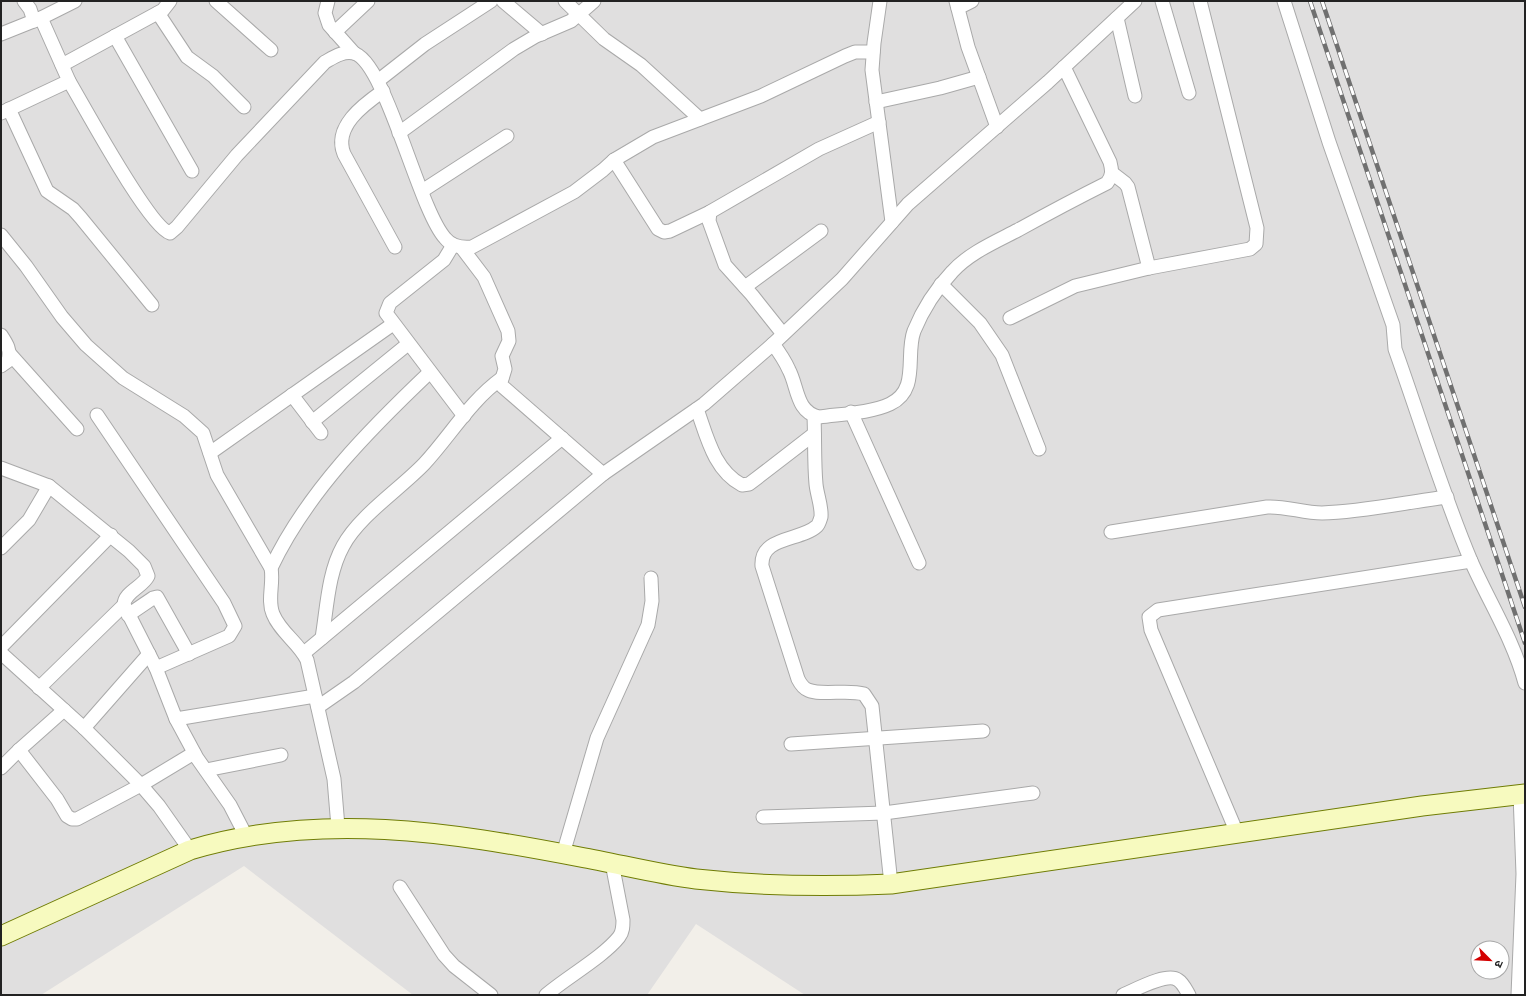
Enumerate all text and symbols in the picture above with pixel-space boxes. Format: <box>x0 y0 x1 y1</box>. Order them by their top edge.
north arrow <box>1470 940 1510 980</box>
text: उ <box>1490 958 1508 971</box>

